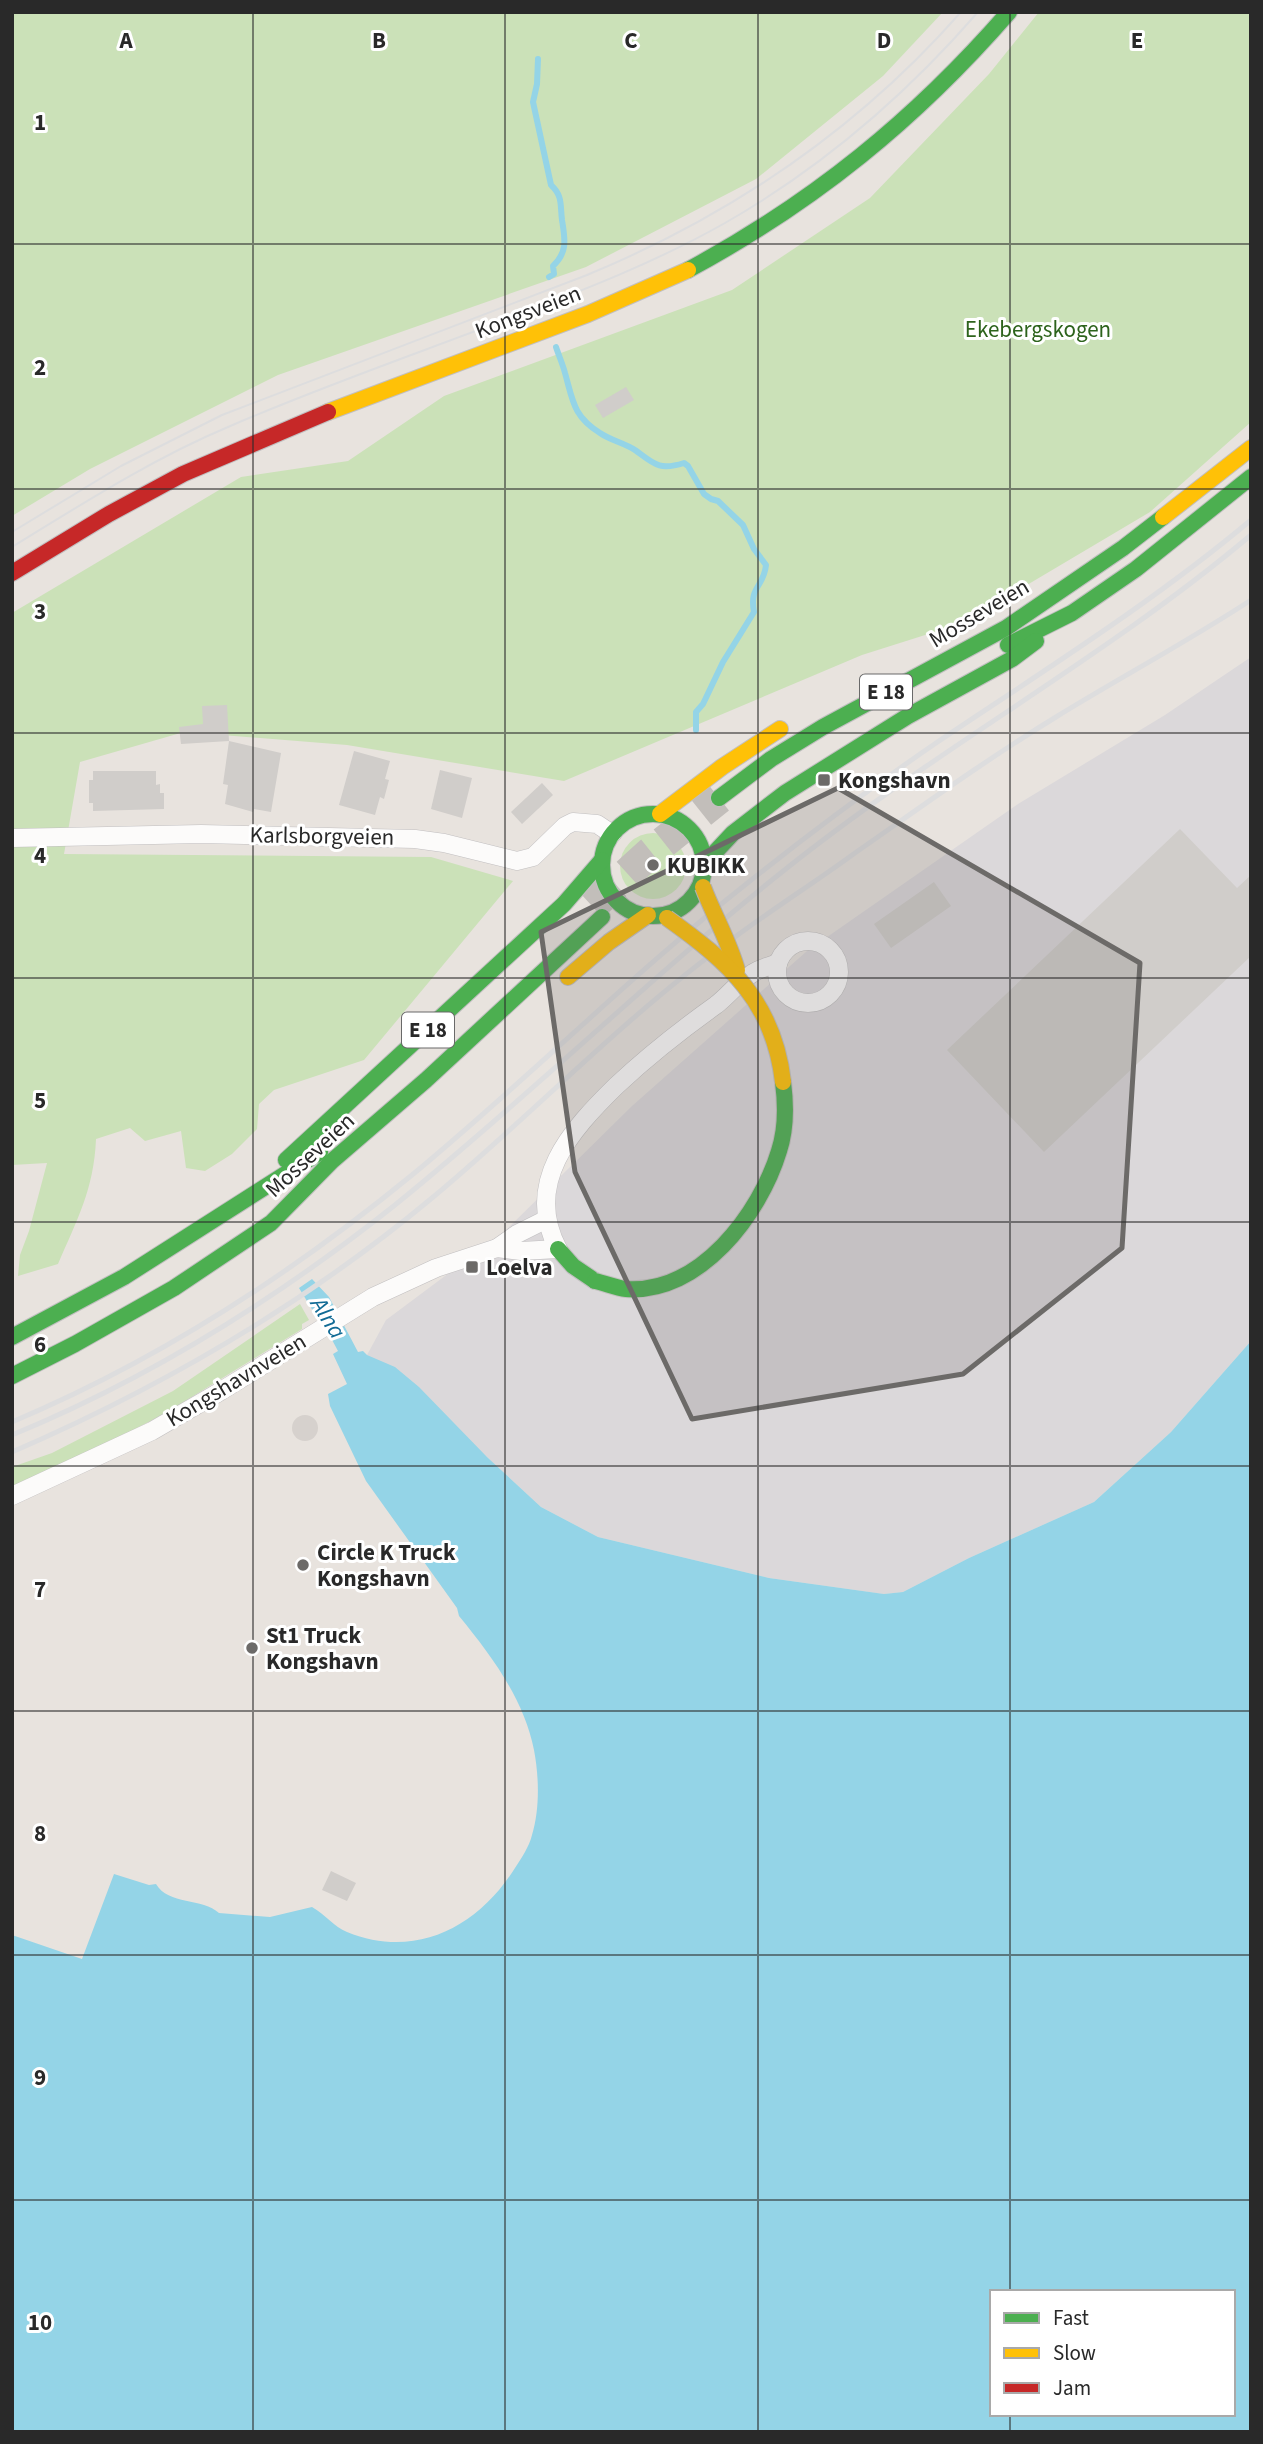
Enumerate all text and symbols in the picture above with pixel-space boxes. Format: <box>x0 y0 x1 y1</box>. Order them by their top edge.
text: A <box>118 24 133 57</box>
text: B <box>372 24 386 57</box>
text: C <box>624 24 638 57</box>
text: D <box>877 24 891 57</box>
text: E <box>1131 24 1143 57</box>
text: 1 <box>34 106 46 139</box>
street label: Kongsveien <box>470 277 586 347</box>
park label: Ekebergskogen <box>965 313 1111 346</box>
text: 2 <box>34 351 46 384</box>
street label: Mosseveien <box>923 570 1035 656</box>
text: 3 <box>34 595 46 628</box>
road number: E 18 <box>860 674 912 710</box>
place label: Kongshavn <box>838 764 951 797</box>
marker: Kongshavn <box>816 772 832 788</box>
street label: Karlsborgveien <box>249 818 395 854</box>
text: 4 <box>34 839 46 872</box>
place label: KUBIKK <box>667 849 746 882</box>
marker: KUBIKK <box>645 857 661 873</box>
road number: E 18 <box>402 1012 454 1048</box>
text: 5 <box>34 1084 46 1117</box>
street label: Mosseveien <box>258 1105 362 1205</box>
place label: Loelva <box>486 1251 553 1284</box>
marker: Loelva <box>464 1259 480 1275</box>
water label: Alna <box>301 1289 354 1346</box>
street label: Kongshavnveien <box>160 1325 312 1435</box>
text: 6 <box>34 1328 46 1361</box>
place label: Circle K Truck Kongshavn <box>317 1536 456 1595</box>
marker: Circle K Truck Kongshavn <box>295 1557 311 1573</box>
text: 7 <box>34 1573 46 1606</box>
place label: St1 Truck Kongshavn <box>266 1619 379 1678</box>
marker: St1 Truck Kongshavn <box>244 1640 260 1656</box>
text: 8 <box>34 1817 46 1850</box>
text: 9 <box>34 2061 46 2094</box>
legend <box>990 2290 1235 2416</box>
text: Fast <box>1053 2303 1089 2333</box>
text: 10 <box>28 2306 52 2339</box>
text: Slow <box>1053 2338 1096 2368</box>
text: Jam <box>1053 2373 1091 2403</box>

